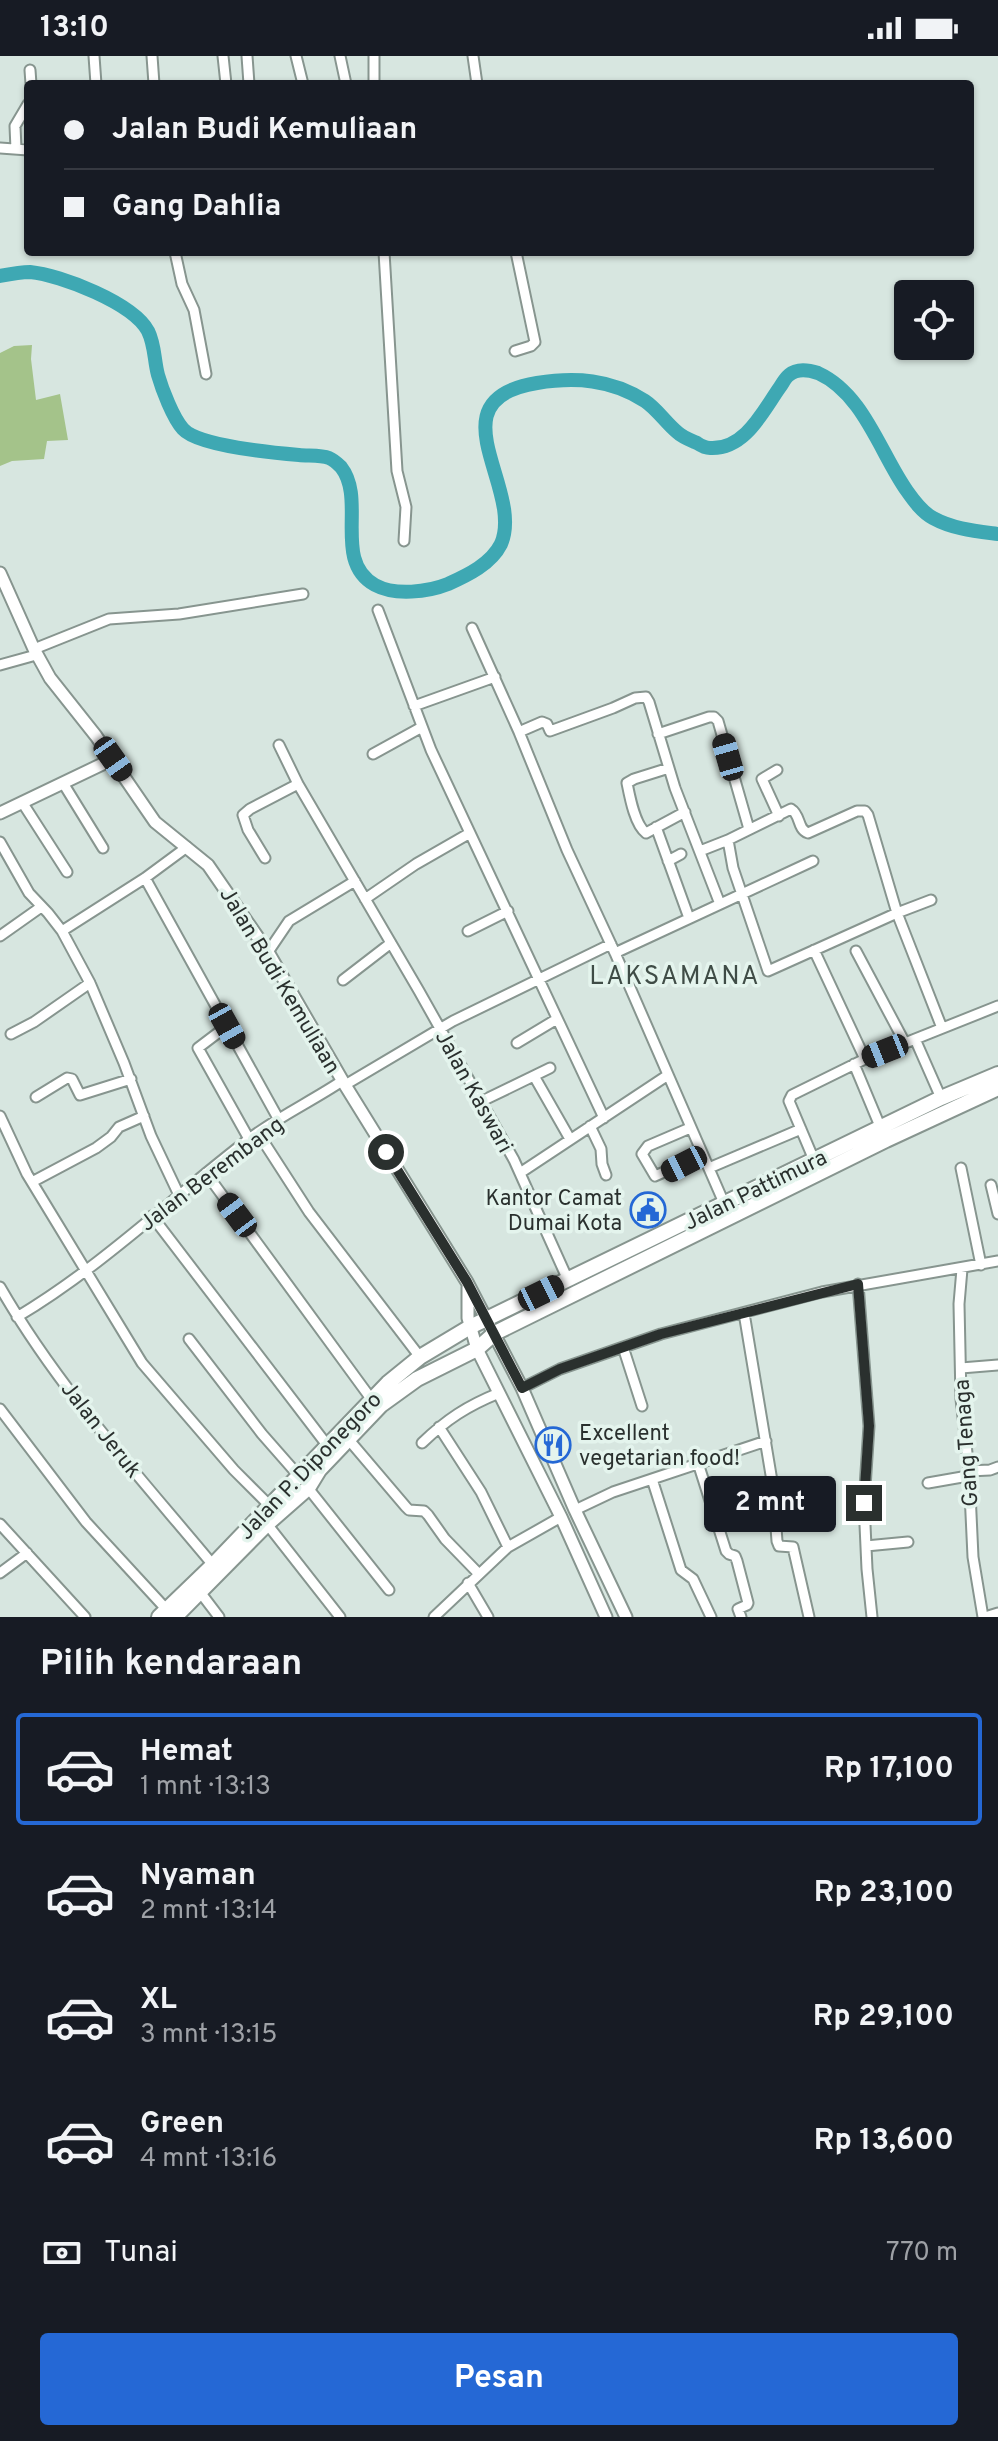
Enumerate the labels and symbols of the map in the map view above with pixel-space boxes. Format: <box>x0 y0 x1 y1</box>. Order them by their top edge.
car <box>710 731 746 783</box>
car <box>89 732 137 786</box>
street label: Jalan Budi Kemuliaan <box>212 883 345 1079</box>
district label: LAKSAMANA <box>589 961 761 994</box>
car <box>205 999 249 1053</box>
street label: Jalan Kaswari <box>428 1026 518 1158</box>
car <box>858 1031 912 1071</box>
street label: Jalan Berembang <box>135 1112 290 1238</box>
route start <box>368 1134 404 1170</box>
car <box>657 1142 711 1186</box>
street label: Jalan Pattimura <box>680 1145 832 1238</box>
place label: Kantor Camat Dumai Kota <box>486 1186 622 1238</box>
car <box>213 1189 261 1241</box>
public building icon: Kantor Camat Dumai Kota <box>629 1191 667 1229</box>
car <box>514 1272 568 1314</box>
street label: Jalan Jeruk <box>54 1377 146 1484</box>
street label: Gang Tenaga <box>950 1378 985 1508</box>
street label: Jalan P. Diponegoro <box>233 1387 388 1546</box>
place label: Excellent vegetarian food! <box>579 1421 740 1473</box>
restaurant icon: Excellent vegetarian food! <box>534 1426 572 1464</box>
callout: 2 mnt <box>704 1475 836 1531</box>
route end <box>846 1485 882 1521</box>

